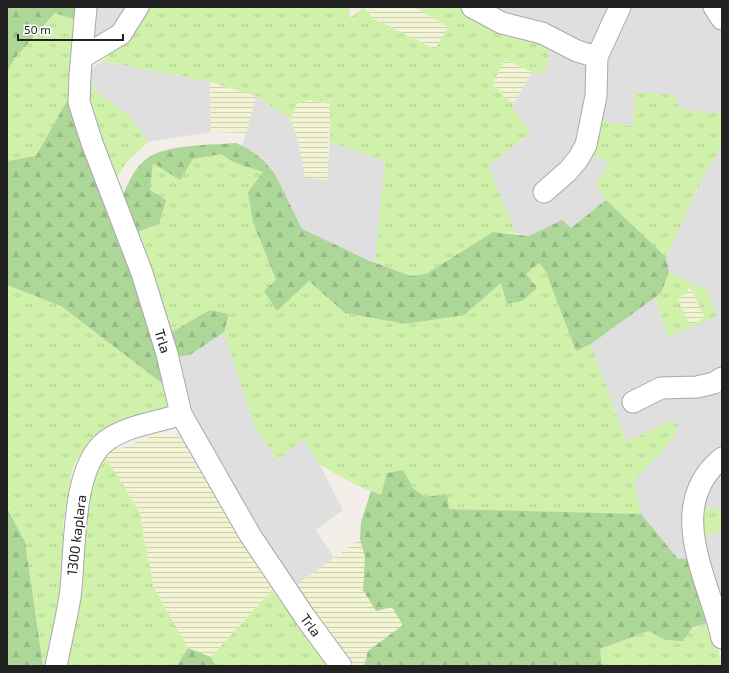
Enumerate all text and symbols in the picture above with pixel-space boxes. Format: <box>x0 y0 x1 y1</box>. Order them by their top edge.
scale bar <box>18 16 123 42</box>
text: 50 m <box>24 22 51 36</box>
street label: Trla <box>151 327 175 355</box>
street label: 1300 kaplara <box>63 494 89 576</box>
street label: Trla <box>297 610 325 640</box>

